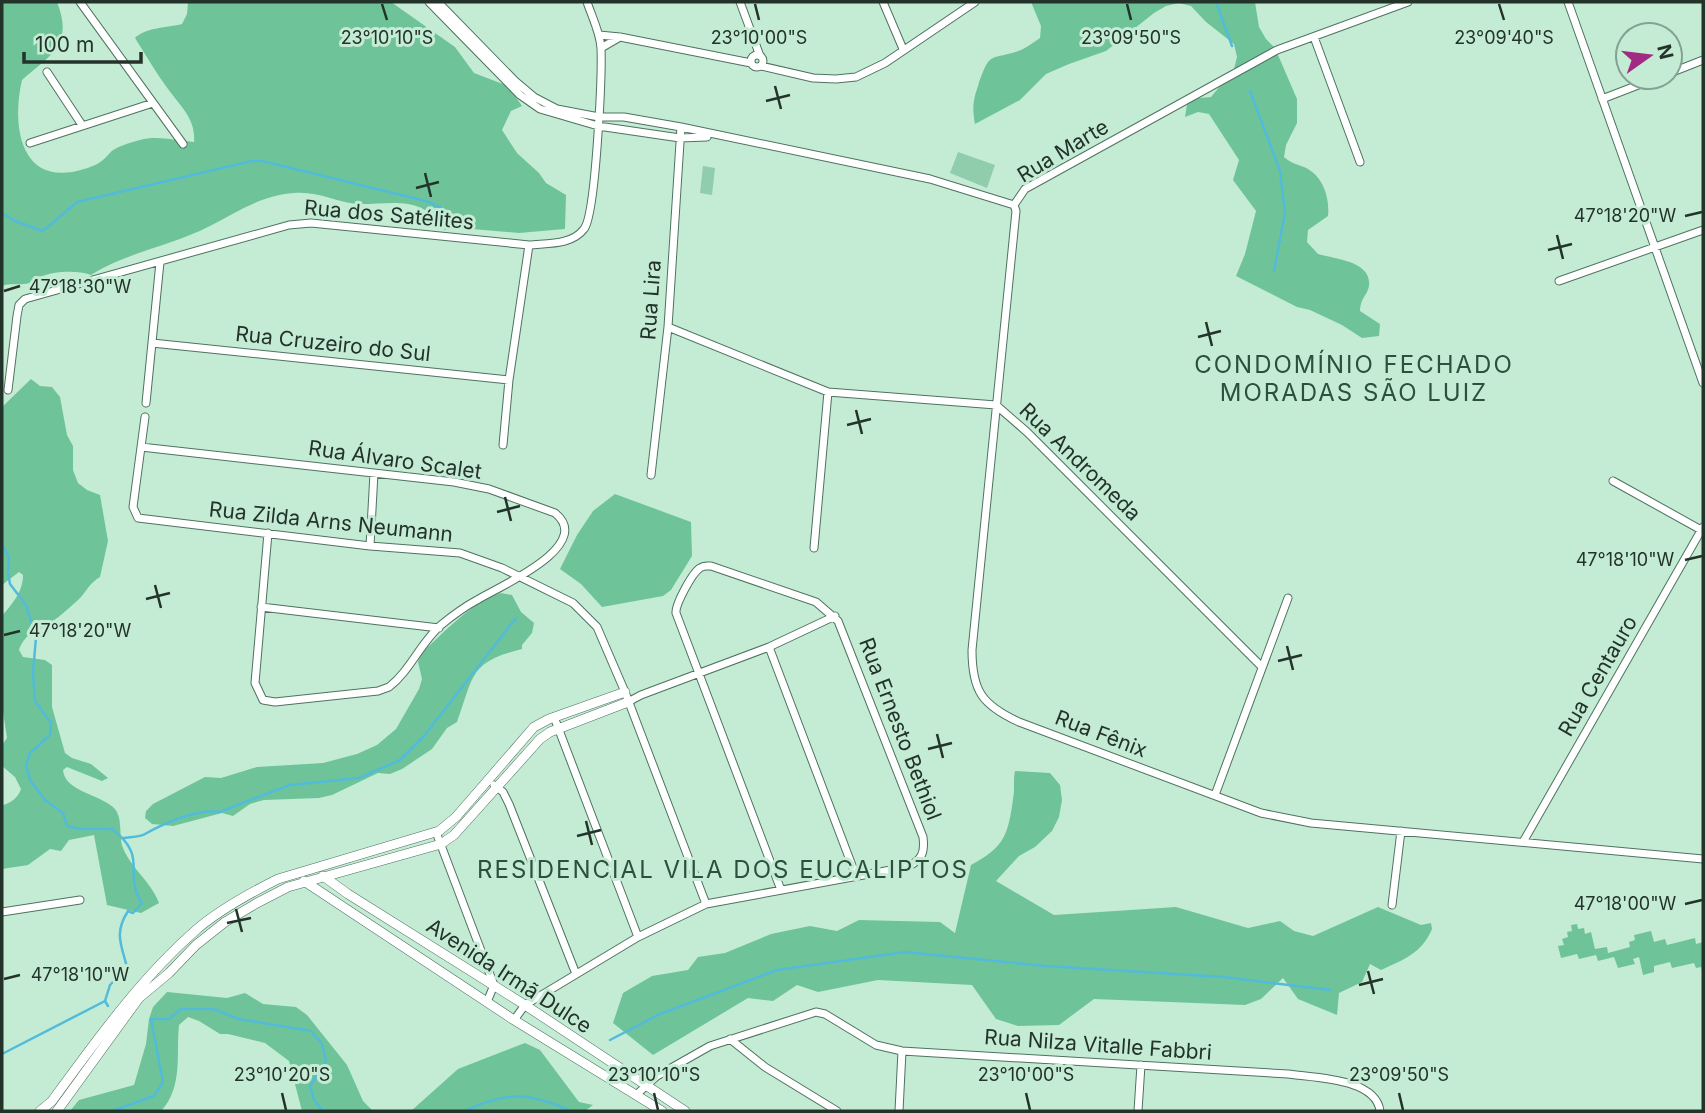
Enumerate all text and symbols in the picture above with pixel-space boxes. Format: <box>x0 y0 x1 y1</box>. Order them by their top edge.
scale bar <box>24 21 142 65</box>
north arrow <box>1614 21 1684 91</box>
text: 23°10'10"S <box>341 27 433 48</box>
text: 23°10'00"S <box>711 27 807 48</box>
text: 23°09'50"S <box>1081 27 1181 48</box>
text: 23°09'40"S <box>1454 27 1554 48</box>
text: 100 m <box>35 32 94 57</box>
text: N <box>1652 42 1678 62</box>
street label: Rua Marte <box>1013 114 1113 187</box>
street label: Rua dos Satélites <box>303 195 475 234</box>
text: 47°18'20"W <box>1574 205 1676 226</box>
street label: Rua Lira <box>635 259 666 341</box>
text: 47°18'30"W <box>29 276 131 297</box>
street label: Rua Cruzeiro do Sul <box>234 321 432 366</box>
district label: CONDOMÍNIO FECHADO MORADAS SÃO LUIZ <box>1194 349 1514 407</box>
street label: Rua Andromeda <box>1015 397 1146 526</box>
street label: Rua Álvaro Scalet <box>307 434 483 484</box>
street label: Rua Zilda Arns Neumann <box>208 496 454 547</box>
text: 47°18'10"W <box>1576 549 1675 570</box>
street label: Rua Centauro <box>1553 611 1642 740</box>
text: 47°18'20"W <box>29 620 131 641</box>
street label: Rua Ernesto Bethiol <box>854 634 947 824</box>
street label: Rua Fênix <box>1052 705 1151 762</box>
district label: RESIDENCIAL VILA DOS EUCALIPTOS <box>477 855 969 884</box>
text: 47°18'00"W <box>1574 893 1677 914</box>
street label: Avenida Irmã Dulce <box>422 913 596 1038</box>
text: 47°18'10"W <box>31 964 130 985</box>
street label: Rua Nilza Vitalle Fabbri <box>983 1024 1213 1065</box>
text: 23°10'20"S <box>234 1064 330 1085</box>
text: 23°10'10"S <box>608 1064 700 1085</box>
text: 23°10'00"S <box>978 1064 1074 1085</box>
text: 23°09'50"S <box>1349 1064 1449 1085</box>

